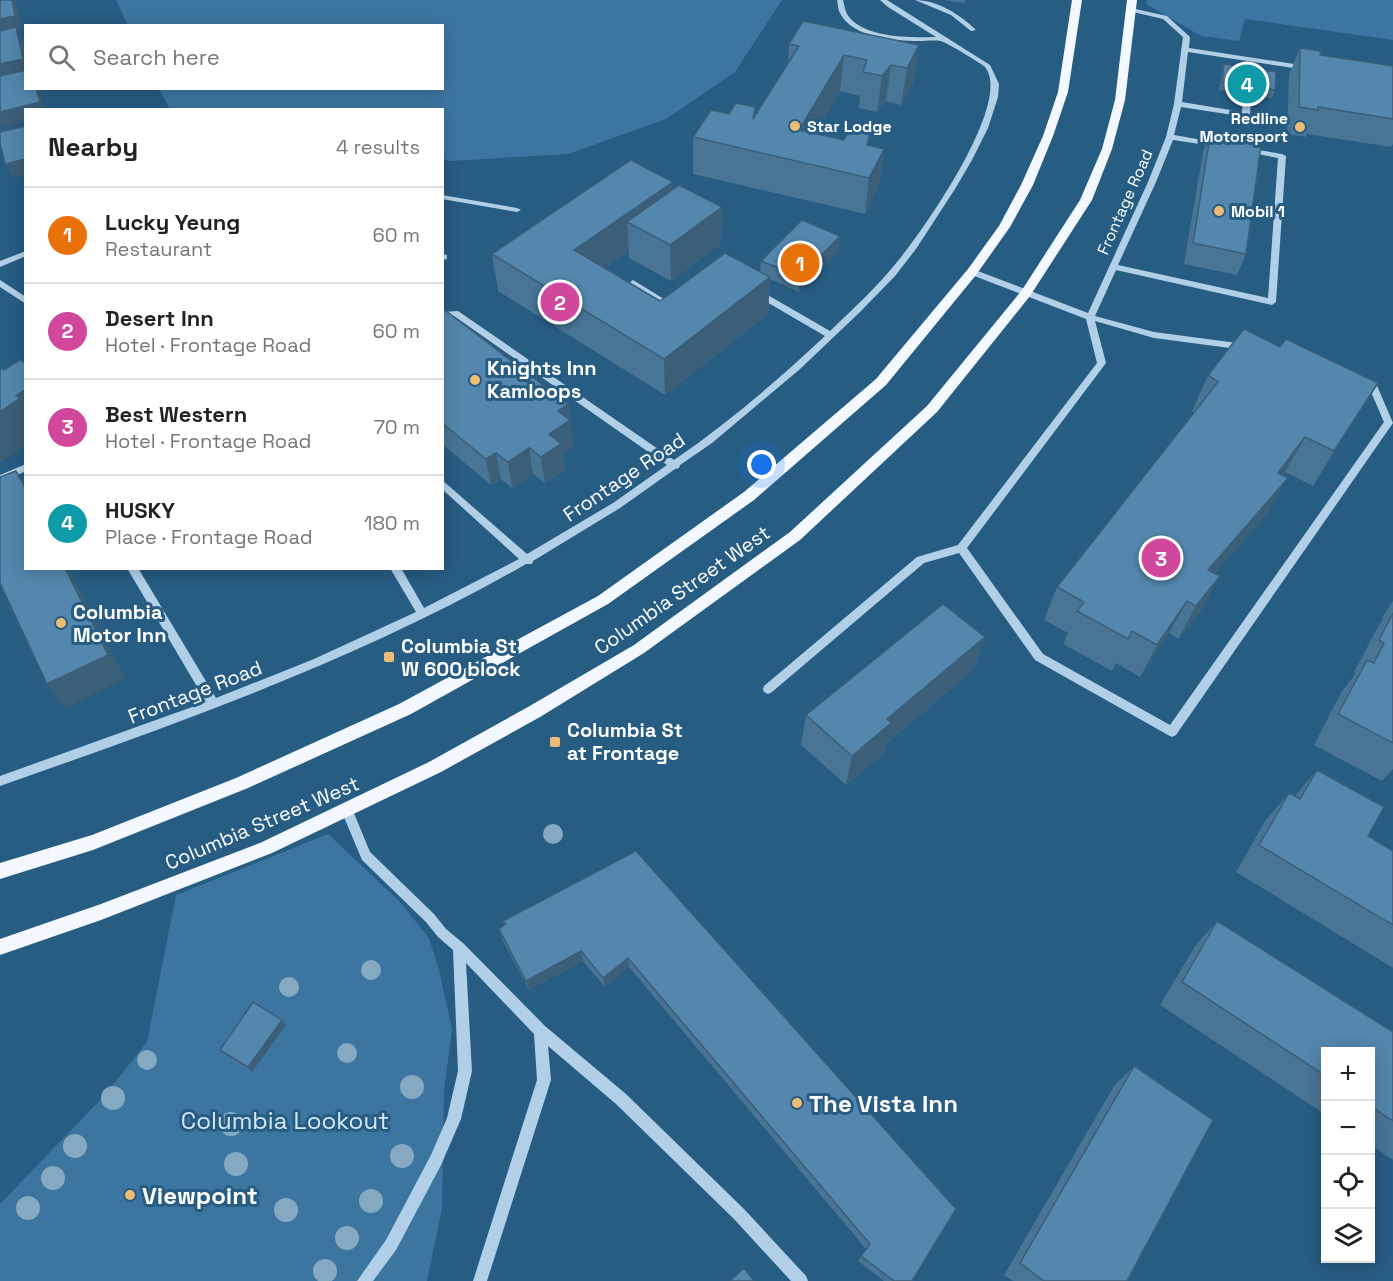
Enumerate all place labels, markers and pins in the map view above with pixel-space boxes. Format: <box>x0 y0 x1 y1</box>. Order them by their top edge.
pin: 4 <box>1228 62 1266 106</box>
place label: Redline Motorsport <box>1199 108 1288 147</box>
place label: Star Lodge <box>807 116 892 137</box>
marker: Star Lodge <box>788 119 802 133</box>
marker: Redline Motorsport <box>1293 120 1307 134</box>
place label: Mobil 1 <box>1231 201 1285 222</box>
marker: Mobil 1 <box>1212 204 1226 218</box>
pin: 1 <box>780 240 820 286</box>
pin: 2 <box>540 280 580 324</box>
place label: Knights Inn Kamloops <box>487 355 597 404</box>
marker: Knights Inn Kamloops <box>468 373 482 387</box>
pin: 3 <box>1142 536 1180 580</box>
place label: Columbia Motor Inn <box>73 599 166 648</box>
marker: Columbia Motor Inn <box>54 616 68 630</box>
place label: Columbia St W 600 block <box>401 633 521 682</box>
marker: Columbia St W 600 block <box>382 650 396 664</box>
place label: Columbia St at Frontage <box>567 717 683 766</box>
marker: Columbia St at Frontage <box>548 735 562 749</box>
place label: The Vista Inn <box>809 1088 958 1119</box>
marker: The Vista Inn <box>790 1096 804 1110</box>
place label: Viewpoint <box>142 1180 258 1211</box>
marker: Viewpoint <box>123 1188 137 1202</box>

